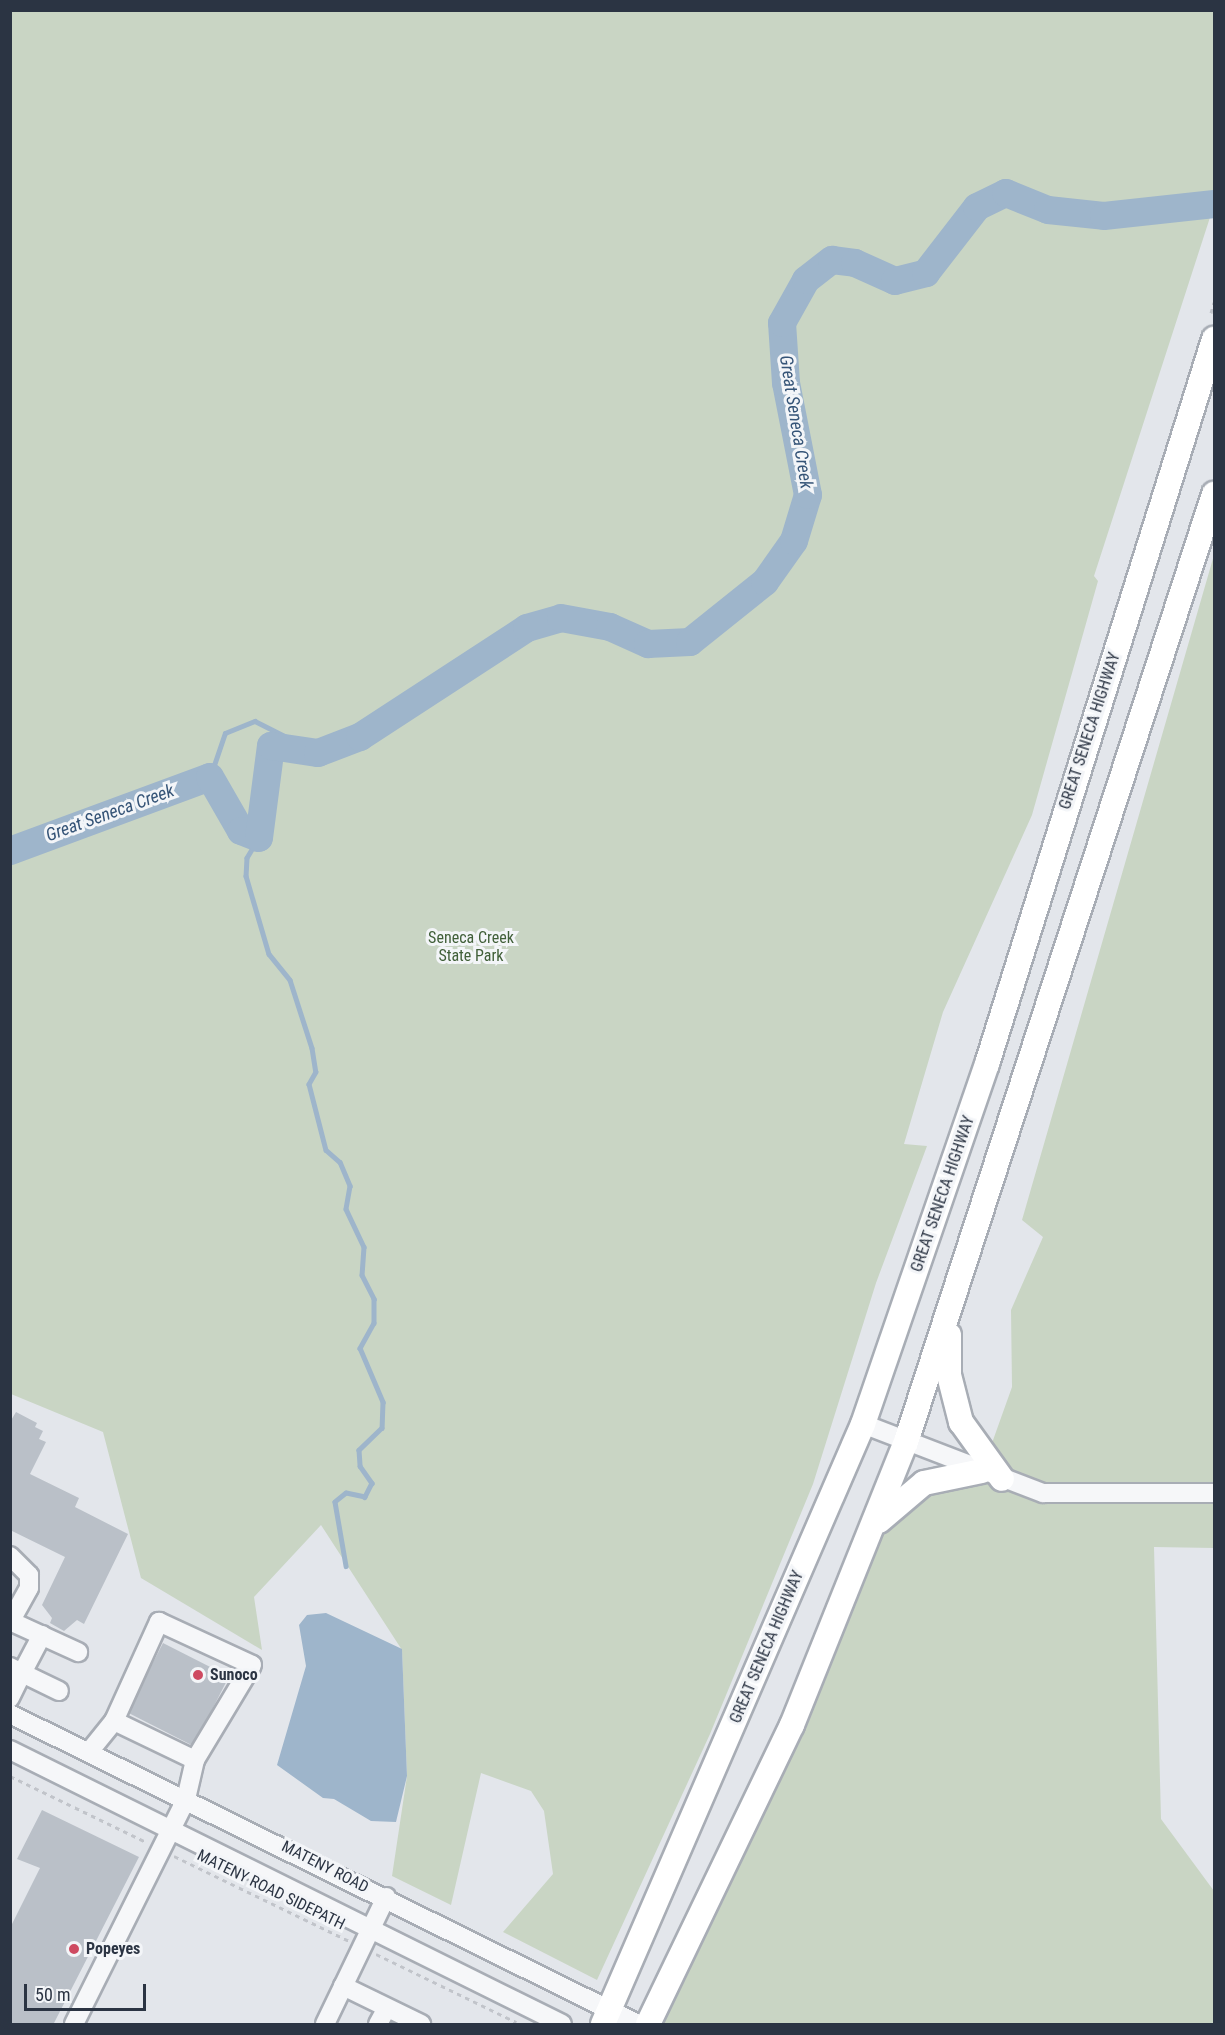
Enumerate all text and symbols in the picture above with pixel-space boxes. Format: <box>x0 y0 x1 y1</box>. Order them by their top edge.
water label: Great Seneca Creek <box>775 354 817 490</box>
street label: GREAT SENECA HIGHWAY <box>1055 650 1125 812</box>
water label: Great Seneca Creek <box>43 780 177 846</box>
park label: Seneca Creek State Park <box>428 928 514 966</box>
street label: GREAT SENECA HIGHWAY <box>907 1113 979 1275</box>
street label: GREAT SENECA HIGHWAY <box>726 1568 808 1726</box>
place label: Sunoco <box>210 1665 258 1685</box>
marker: Sunoco <box>191 1668 205 1682</box>
street label: MATENY ROAD <box>278 1837 372 1897</box>
street label: MATENY ROAD SIDEPATH <box>194 1846 348 1934</box>
place label: Popeyes <box>86 1939 140 1959</box>
marker: Popeyes <box>67 1942 81 1956</box>
scale bar <box>27 1972 148 2010</box>
text: 50 m <box>35 1984 70 2005</box>

